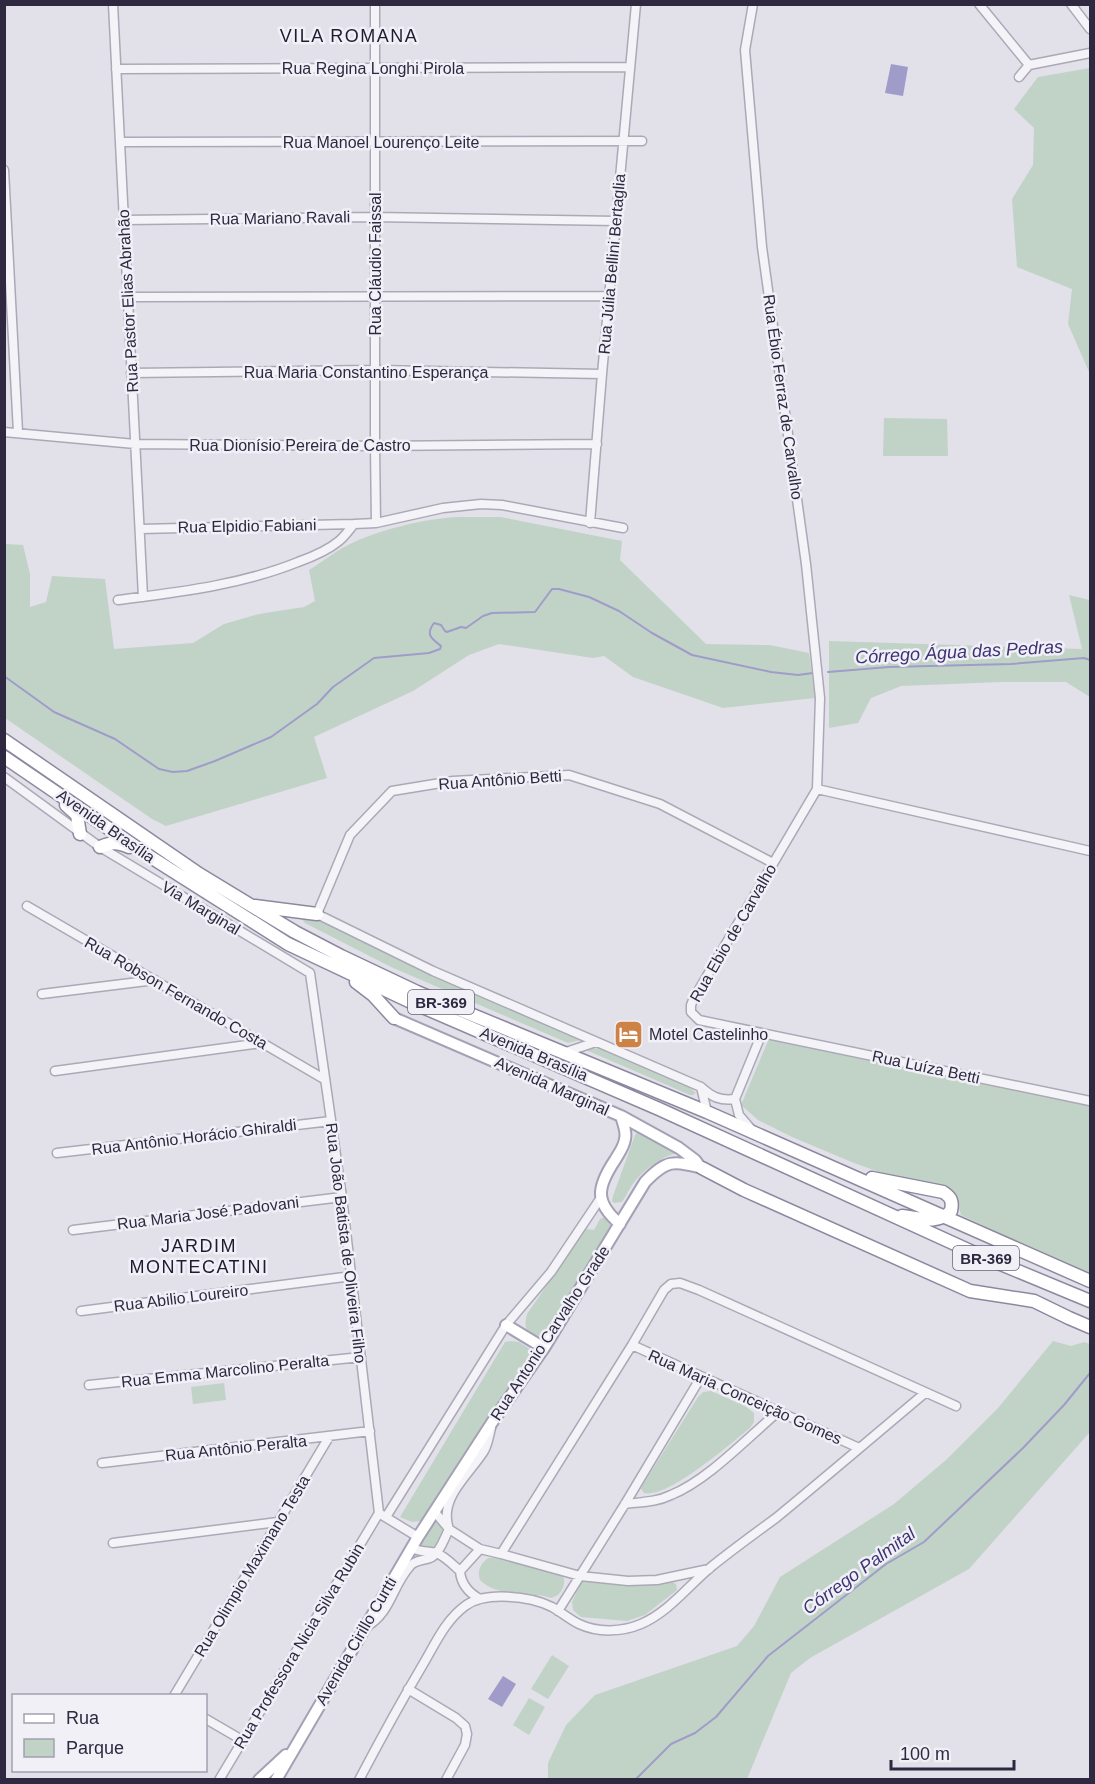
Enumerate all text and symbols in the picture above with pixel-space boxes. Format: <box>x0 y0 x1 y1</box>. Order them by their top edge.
district label: VILA ROMANA <box>280 26 418 46</box>
street label: Rua Regina Longhi Pirola <box>282 60 464 77</box>
street label: Rua Manoel Lourenço Leite <box>283 134 479 151</box>
street label: Rua Júlia Bellini Bertaglia <box>596 173 628 355</box>
street label: Rua Cláudio Faissal <box>367 192 384 336</box>
street label: Rua Mariano Ravali <box>210 208 350 228</box>
street label: Rua Pastor Elias Abrahão <box>115 209 141 393</box>
street label: Rua Ébio Ferraz de Carvalho <box>760 293 807 501</box>
street label: Rua Maria Constantino Esperança <box>244 364 488 381</box>
street label: Rua Dionísio Pereira de Castro <box>189 437 411 454</box>
street label: Rua Elpidio Fabiani <box>177 516 317 536</box>
water label: Córrego Água das Pedras <box>855 637 1063 667</box>
street label: Rua Antônio Betti <box>438 767 562 793</box>
street label: Avenida Brasília <box>54 786 158 866</box>
street label: Rua Ebio de Carvalho <box>687 861 780 1005</box>
street label: Via Marginal <box>159 878 243 938</box>
street label: Rua Robson Fernando Costa <box>82 934 270 1052</box>
road number: BR-369 <box>408 990 474 1014</box>
hotel icon: Motel Castelinho <box>612 1018 644 1050</box>
street label: Avenida Brasília <box>478 1024 590 1084</box>
place label: Motel Castelinho <box>649 1026 768 1043</box>
street label: Rua Luíza Betti <box>871 1047 981 1087</box>
street label: Avenida Marginal <box>492 1053 612 1119</box>
street label: Rua Antônio Horácio Ghiraldi <box>91 1116 297 1158</box>
street label: Rua João Batista de Oliveira Filho <box>323 1122 369 1364</box>
street label: Rua Maria José Padovani <box>116 1193 300 1233</box>
district label: JARDIM MONTECATINI <box>129 1236 269 1277</box>
street label: Rua Antonio Carvalho Grade <box>487 1243 613 1423</box>
road number: BR-369 <box>953 1246 1019 1270</box>
street label: Rua Abilio Loureiro <box>113 1281 249 1315</box>
street label: Rua Maria Conceição Gomes <box>646 1347 844 1447</box>
street label: Rua Emma Marcolino Peralta <box>120 1352 330 1390</box>
street label: Rua Antônio Peralta <box>164 1432 308 1464</box>
street label: Rua Olimpio Maximano Testa <box>191 1472 313 1660</box>
water label: Córrego Palmital <box>799 1523 920 1618</box>
street label: Rua Professora Nicia Silva Rubin <box>231 1540 367 1752</box>
street label: Avenida Cirillo Curtti <box>312 1574 400 1708</box>
legend <box>12 1694 207 1772</box>
text: Rua <box>66 1708 100 1728</box>
scale bar <box>891 1733 1014 1771</box>
text: Parque <box>66 1738 124 1758</box>
text: 100 m <box>900 1744 950 1764</box>

